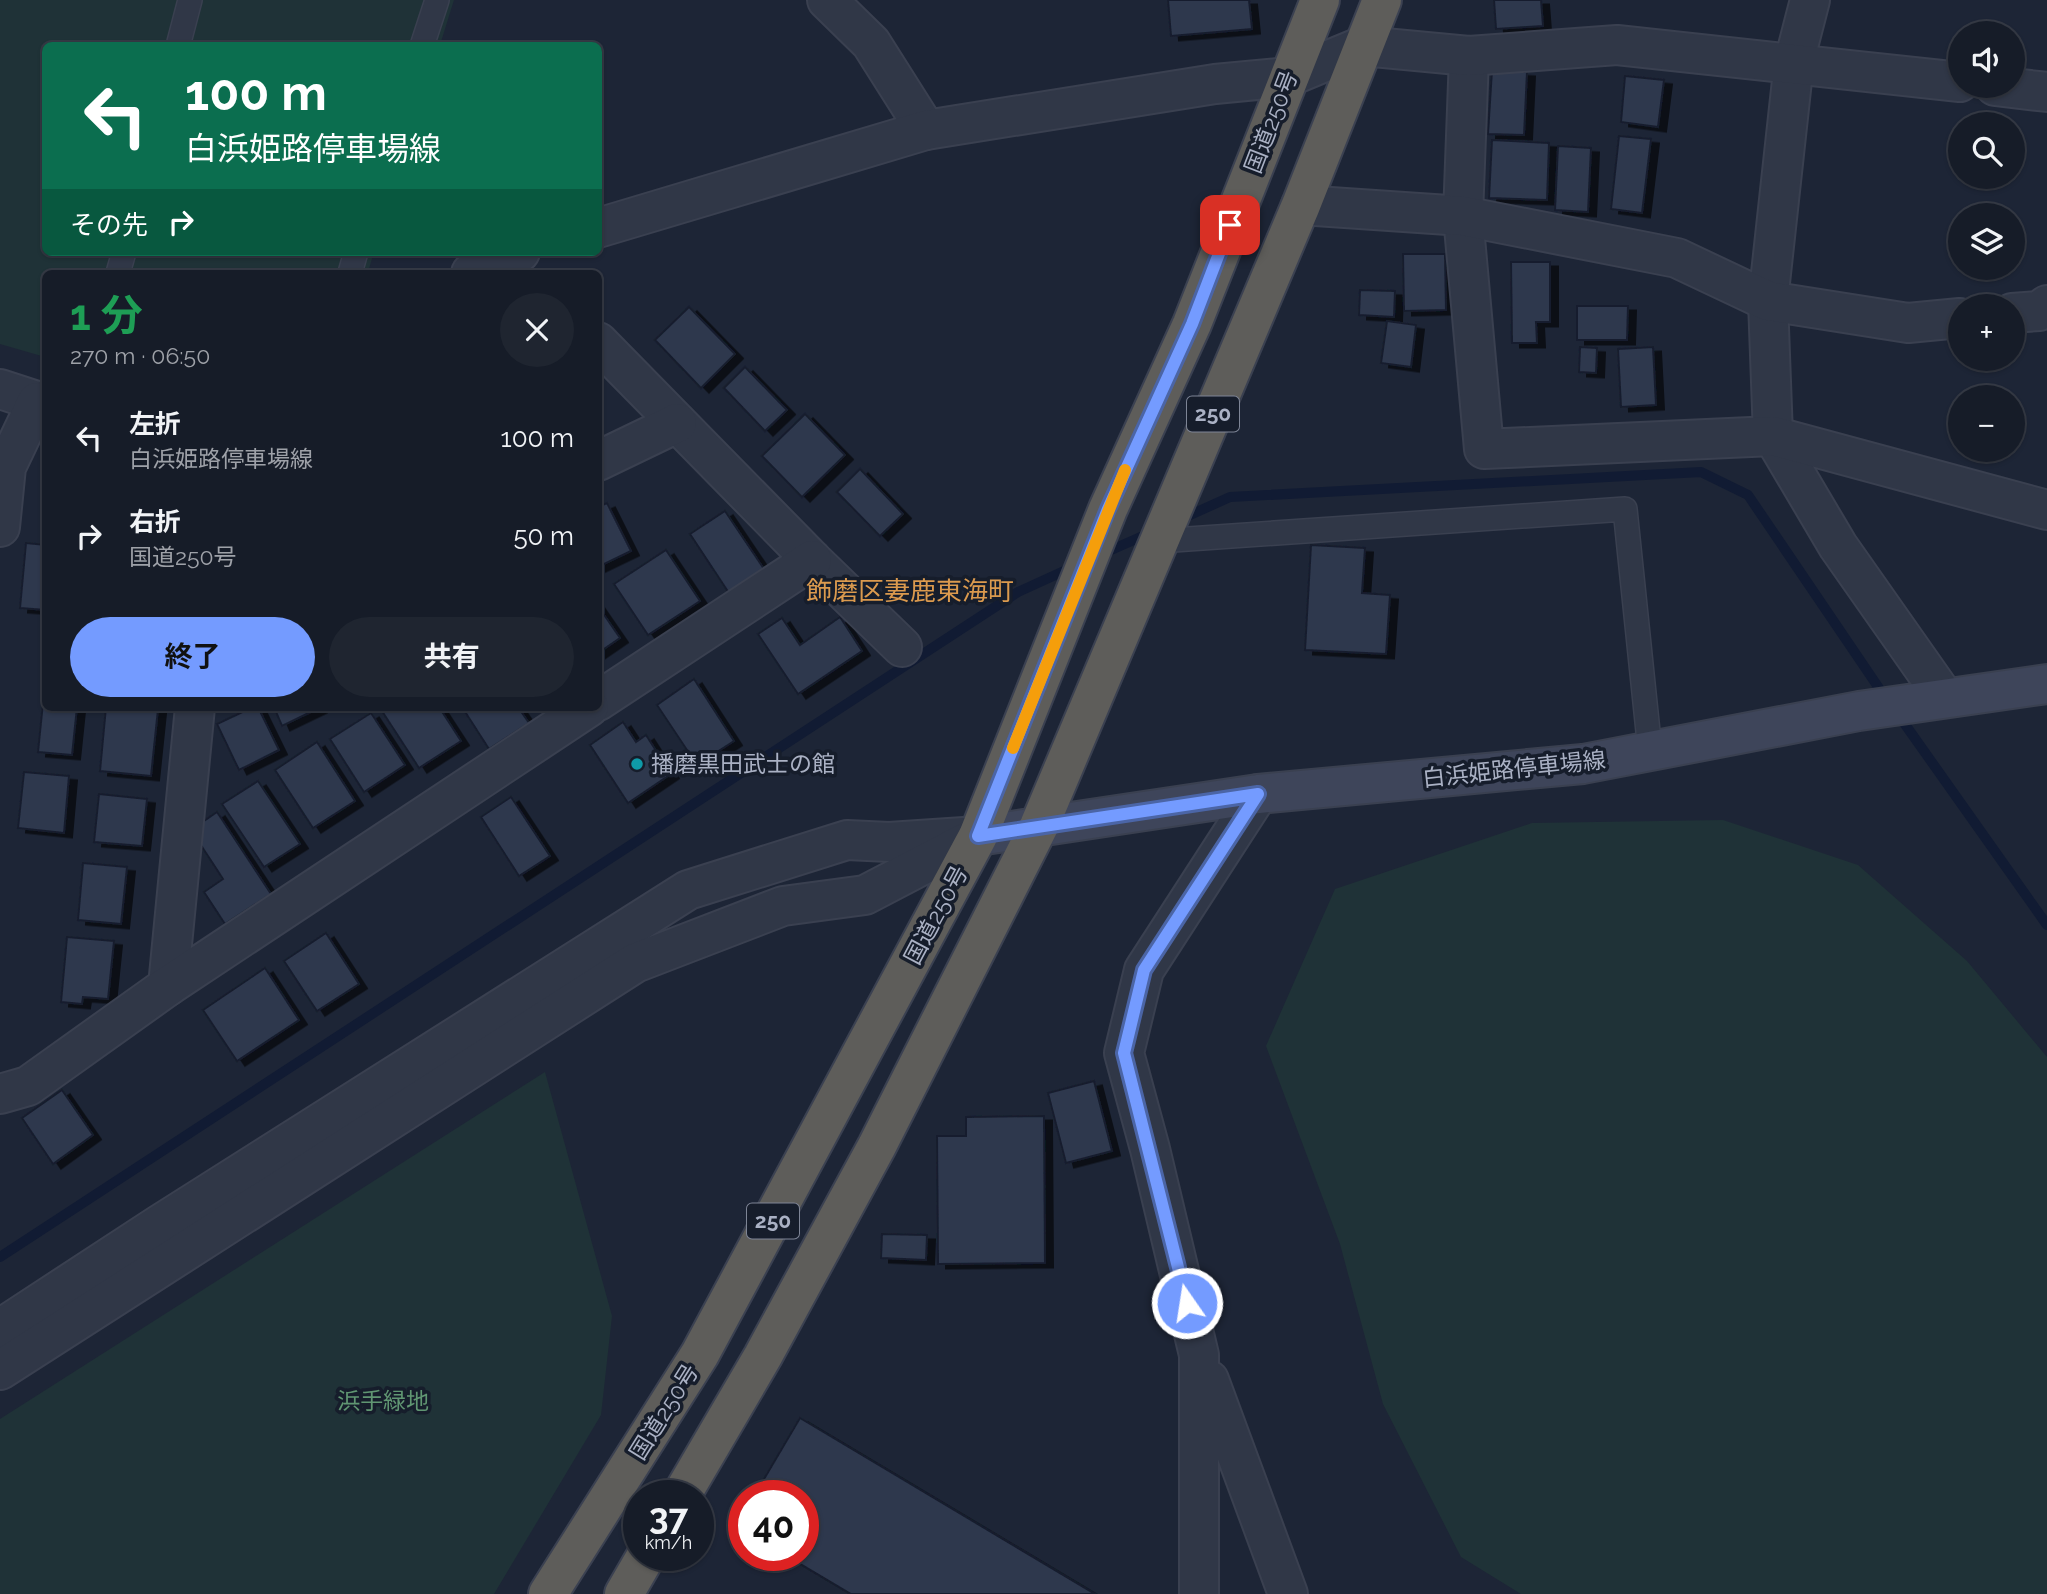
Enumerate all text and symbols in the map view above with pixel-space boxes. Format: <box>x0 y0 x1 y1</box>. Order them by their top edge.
map controls <box>1948 21 2025 462</box>
button: sound <box>1948 21 2025 98</box>
text: 100 m <box>185 64 327 121</box>
street label: 国道250号 <box>1239 67 1302 177</box>
icon: left <box>70 70 161 161</box>
button: search <box>1948 112 2025 189</box>
text: 白浜姫路停車場線 <box>185 130 441 167</box>
pin <box>1200 195 1260 255</box>
icon: right <box>162 203 200 241</box>
button: layers <box>1948 203 2025 280</box>
icon: arrive <box>1211 206 1249 244</box>
text: その先 <box>70 210 148 240</box>
text: 1 分 <box>70 291 143 340</box>
button: close <box>500 293 574 367</box>
button: + <box>1948 294 2025 371</box>
text: 270 m · 06:50 <box>70 342 210 369</box>
button: − <box>1948 385 2025 462</box>
road number: 250 <box>1187 396 1239 432</box>
text: 左折 <box>129 409 181 439</box>
icon: left <box>70 419 108 457</box>
text: 100 m <box>501 423 574 453</box>
text: 白浜姫路停車場線 <box>129 445 313 472</box>
text: 右折 <box>129 507 181 537</box>
icon: right <box>70 517 108 555</box>
text: 50 m <box>513 521 574 551</box>
text: 国道250号 <box>129 543 237 570</box>
district label: 飾磨区妻鹿東海町 <box>806 576 1014 606</box>
button: 終了 <box>70 617 315 697</box>
button: 共有 <box>329 617 574 697</box>
street label: 白浜姫路停車場線 <box>1421 745 1607 792</box>
place label: 播磨黒田武士の館 <box>651 750 835 777</box>
marker: 播磨黒田武士の館 <box>629 756 645 772</box>
street label: 国道250号 <box>898 861 973 969</box>
road number: 250 <box>747 1204 799 1238</box>
position arrow <box>1150 1266 1224 1340</box>
street label: 国道250号 <box>624 1359 704 1465</box>
park label: 浜手緑地 <box>337 1387 429 1414</box>
speed limit sign: 40 <box>728 1480 819 1571</box>
text: 37 <box>649 1496 688 1537</box>
text: km/h <box>645 1532 692 1553</box>

